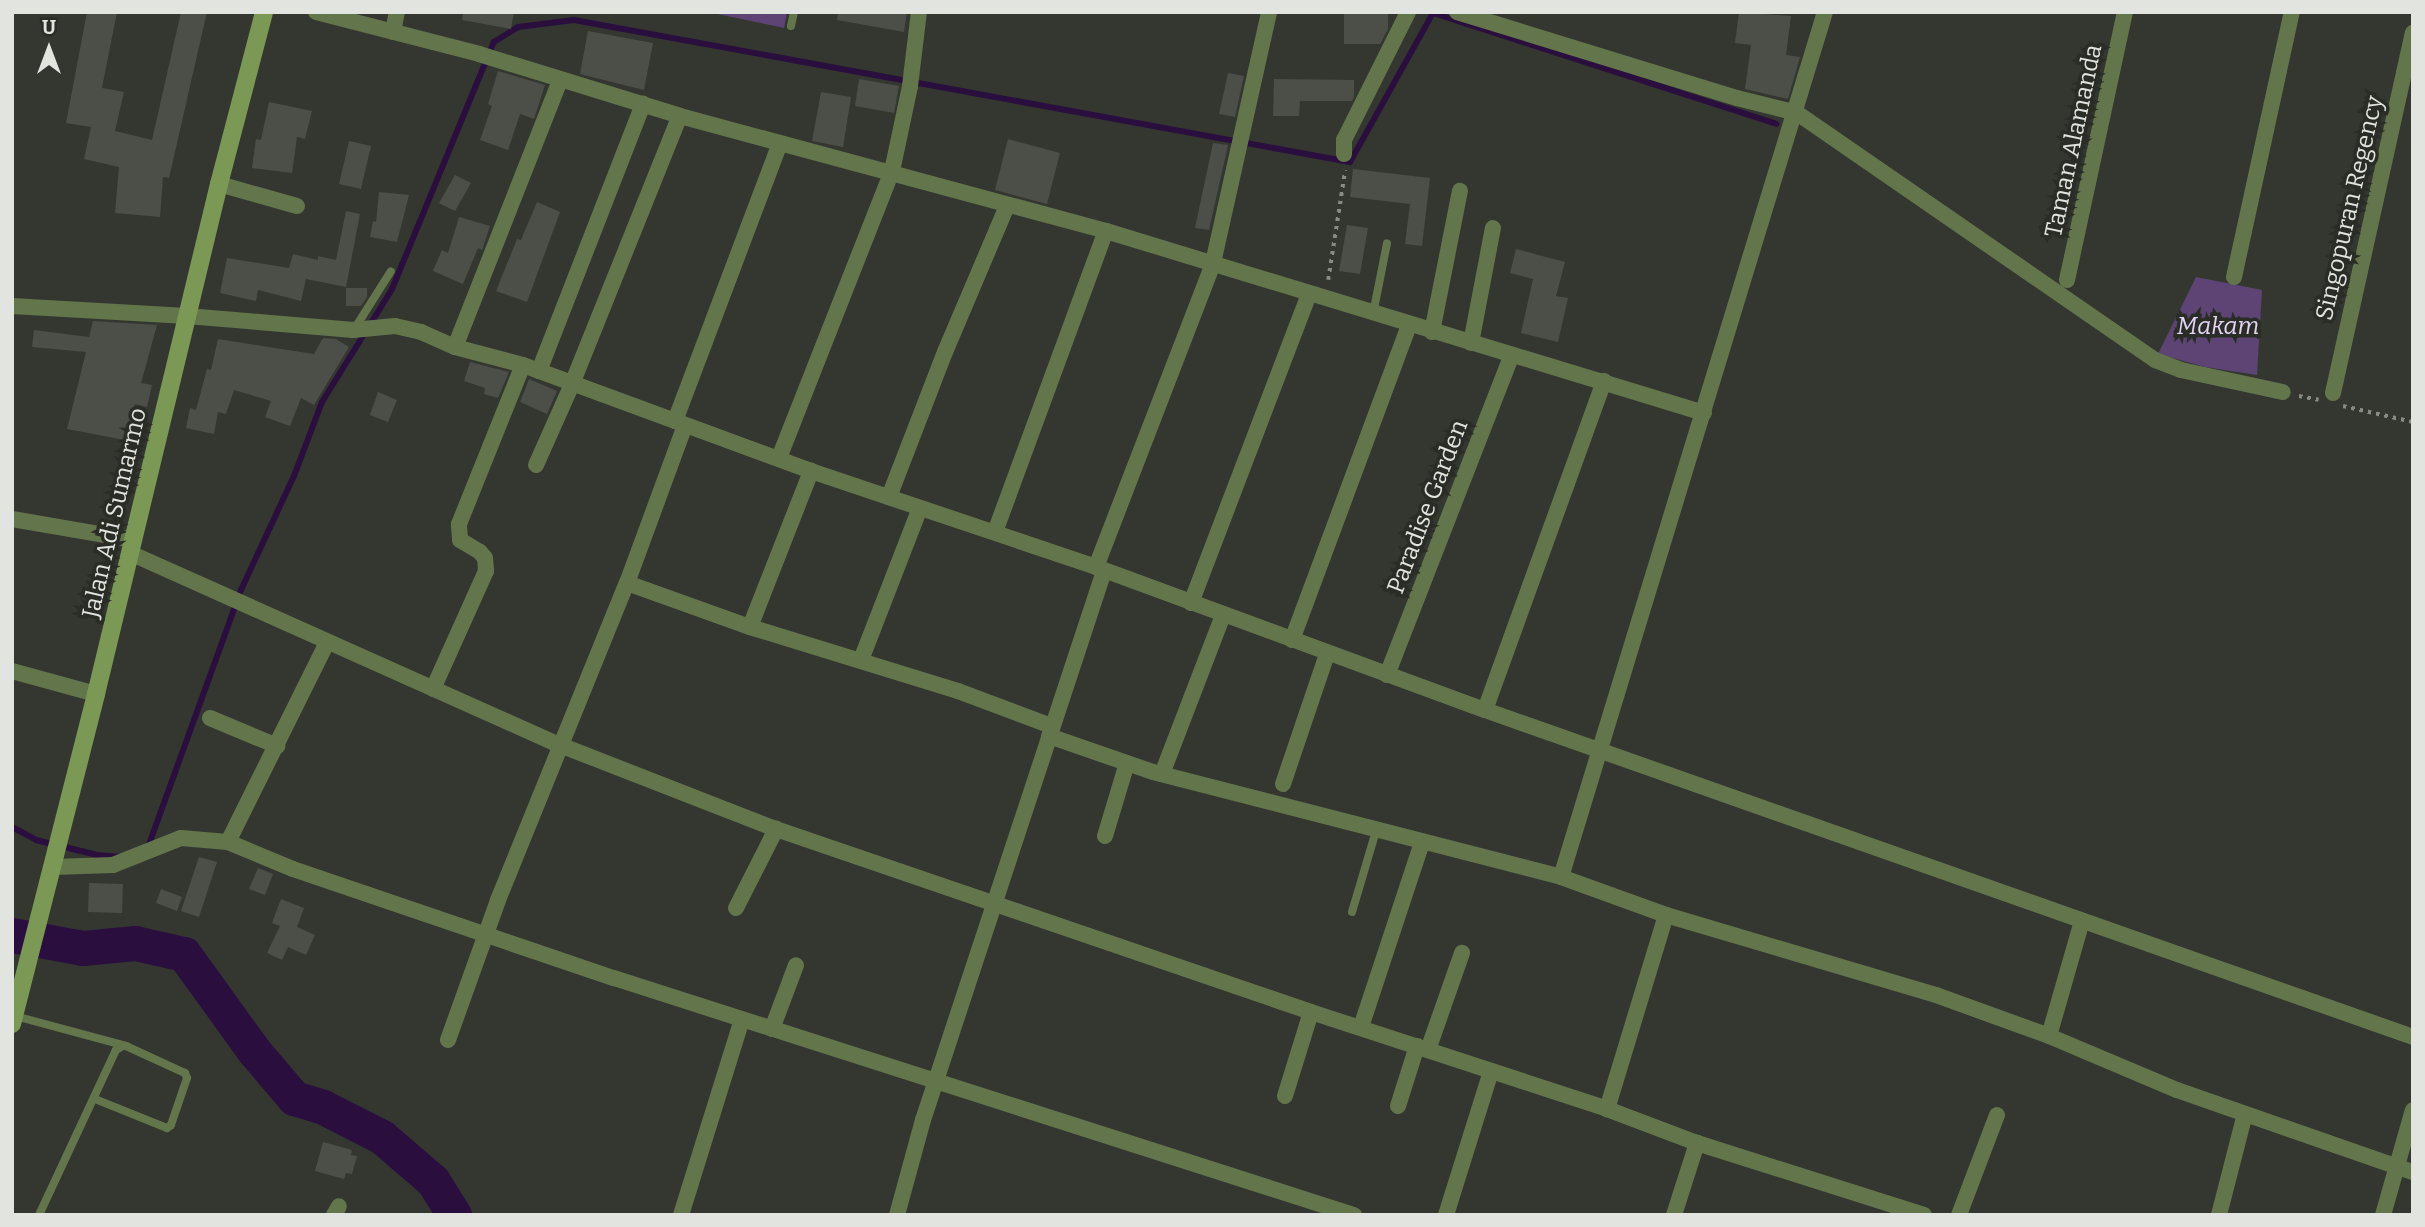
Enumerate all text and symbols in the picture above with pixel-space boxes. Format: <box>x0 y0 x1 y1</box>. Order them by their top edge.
north arrow <box>14 14 84 84</box>
text: U <box>42 16 56 39</box>
street label: Taman Alamanda <box>2039 42 2109 240</box>
street label: Singopuran Regency <box>2310 93 2390 323</box>
park label: Makam <box>2177 313 2259 341</box>
street label: Jalan Adi Sumarmo <box>77 405 153 621</box>
street label: Paradise Garden <box>1382 416 1474 598</box>

